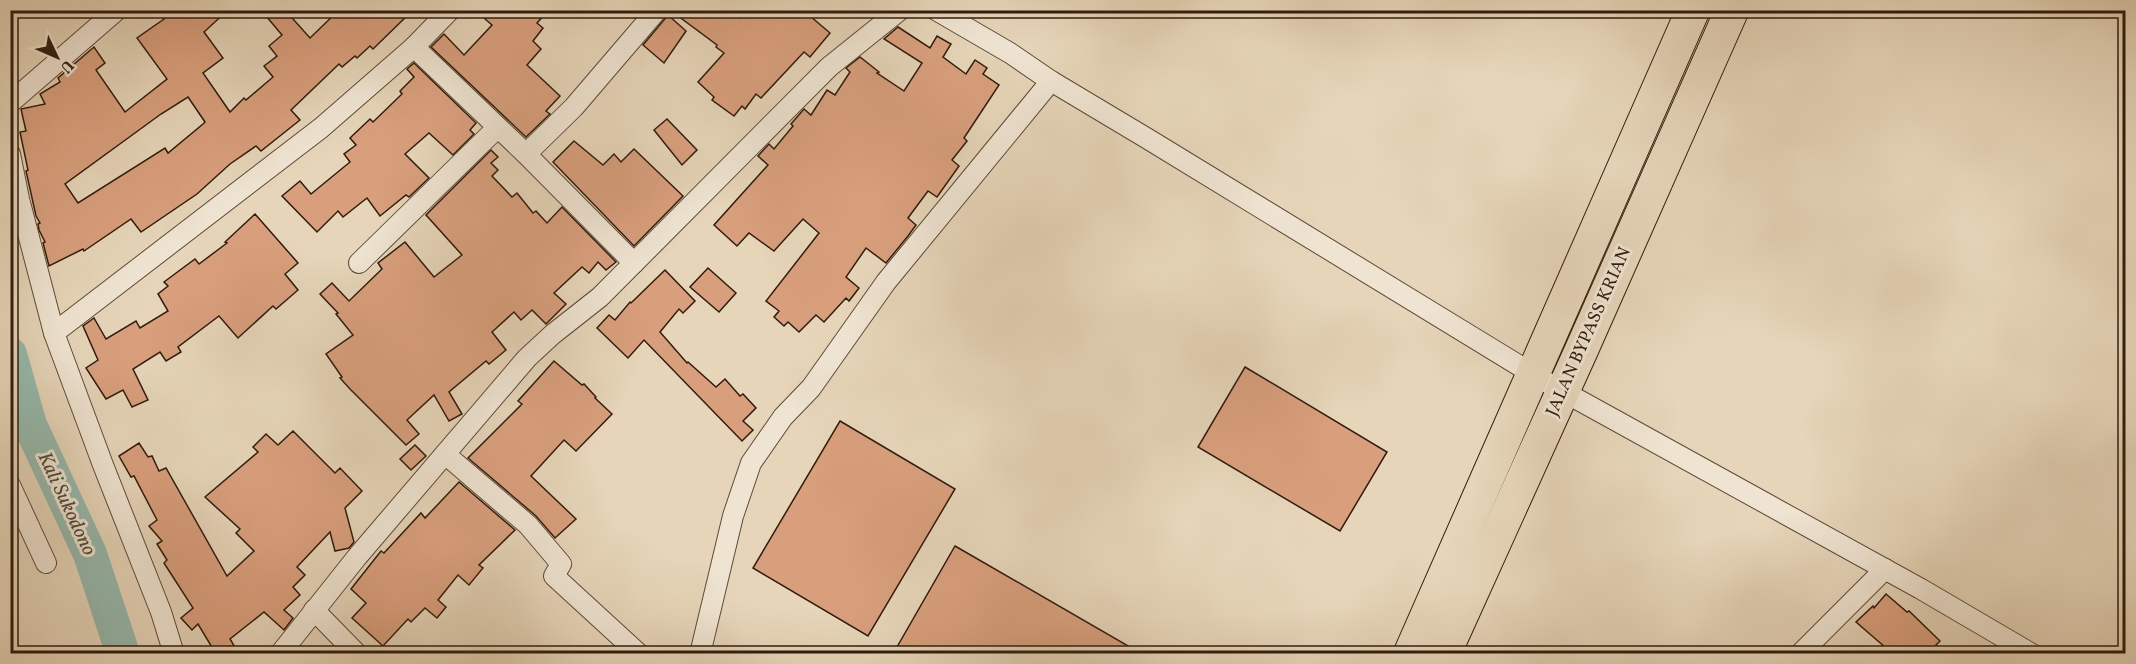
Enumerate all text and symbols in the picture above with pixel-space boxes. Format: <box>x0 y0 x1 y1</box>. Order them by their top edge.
north arrow <box>27 27 87 87</box>
text: U <box>55 54 78 78</box>
street label: JALAN BYPASS KRIAN <box>1540 243 1638 421</box>
water label: Kali Sukodono <box>30 448 102 560</box>

